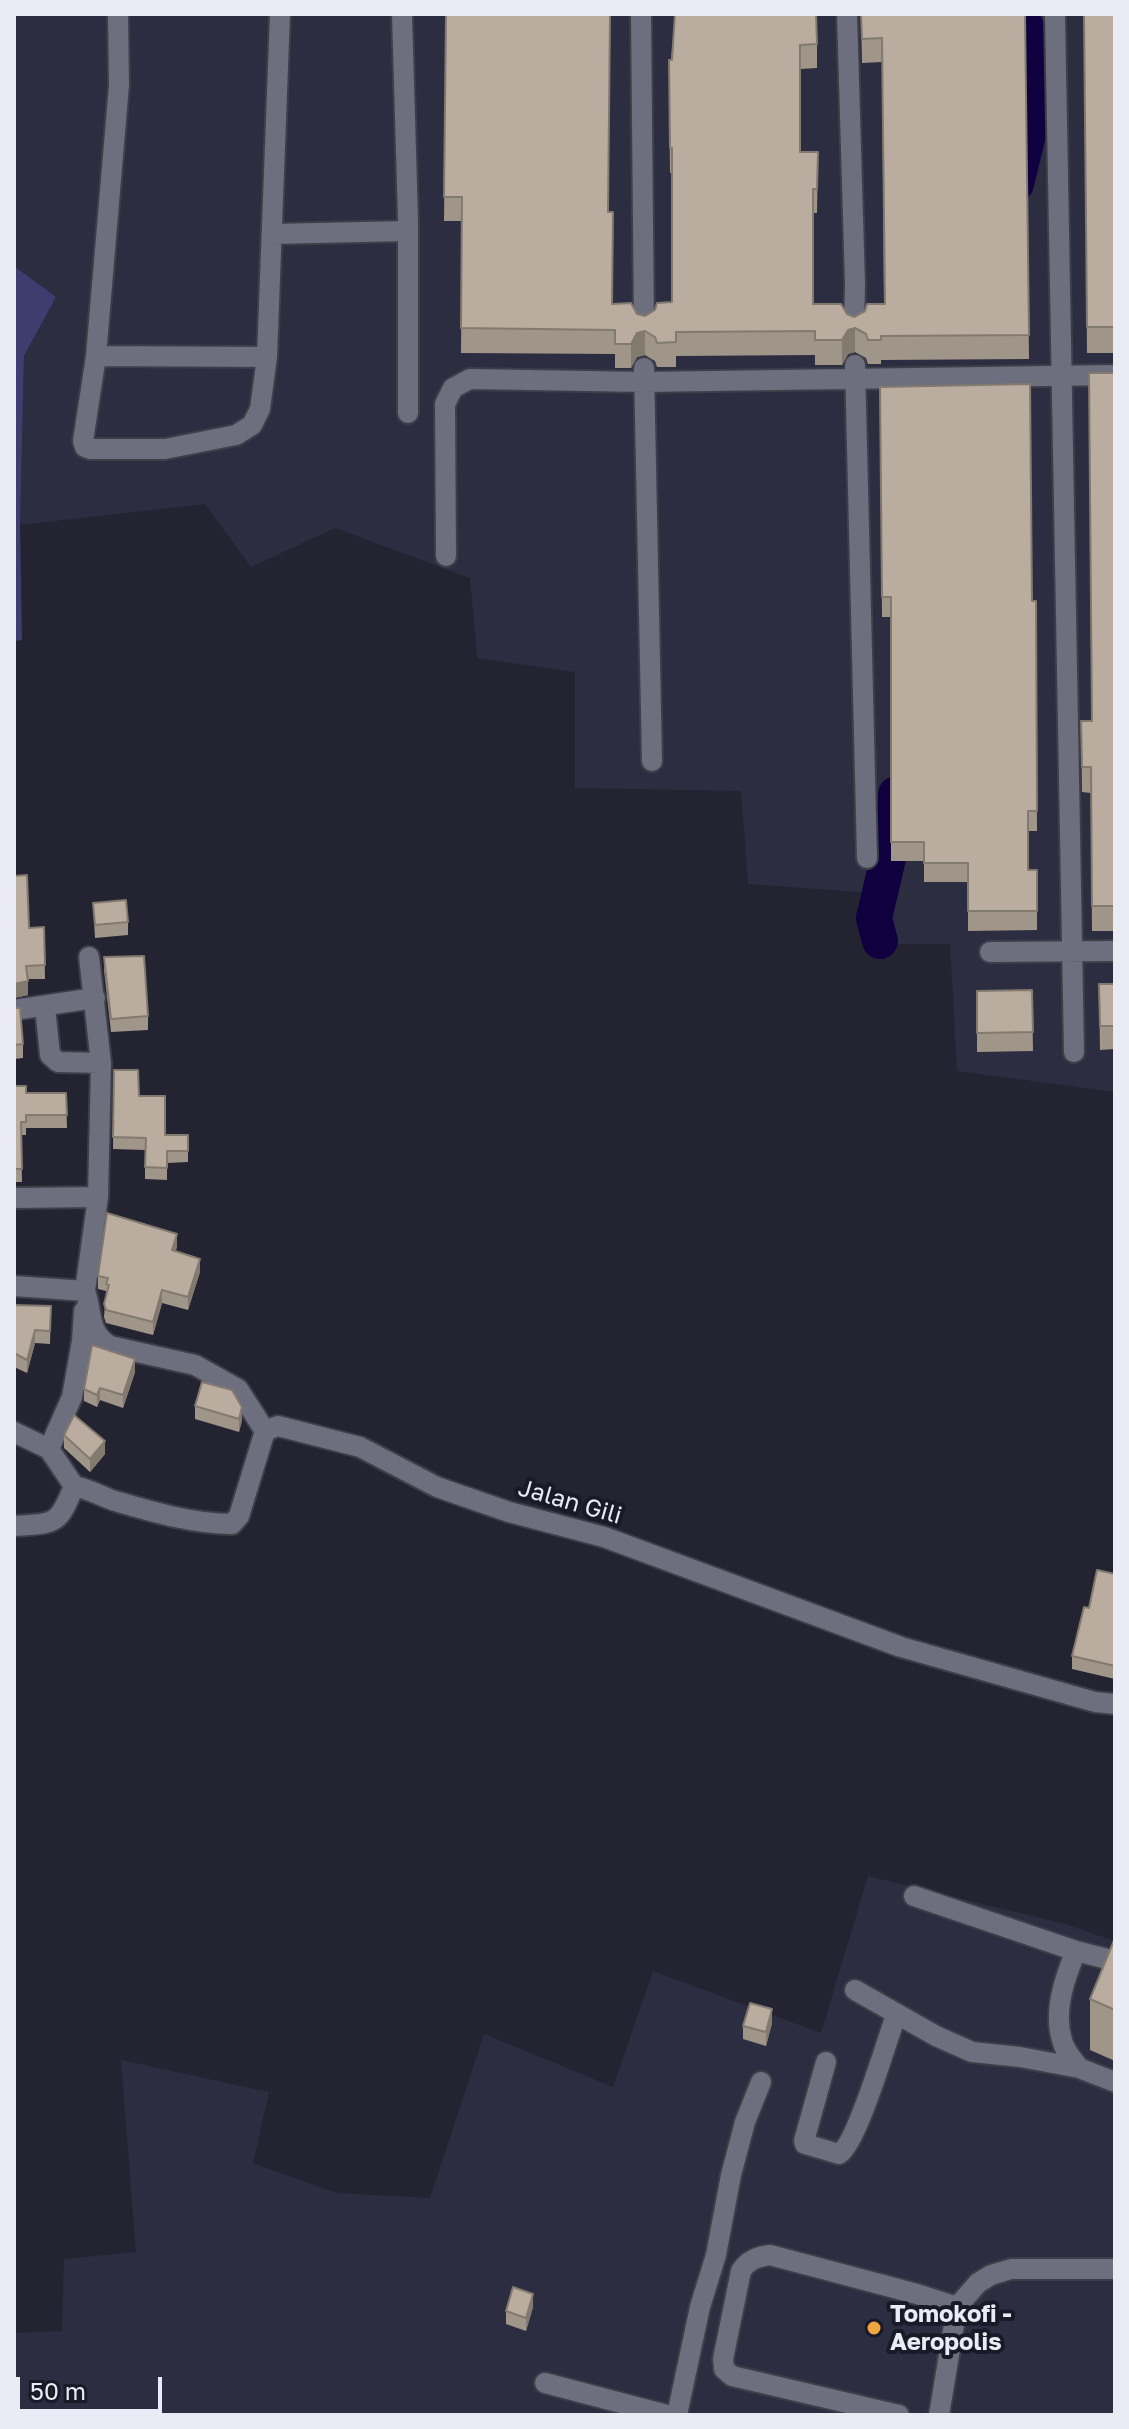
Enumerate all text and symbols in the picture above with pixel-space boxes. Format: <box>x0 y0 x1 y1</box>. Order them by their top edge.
street label: Jalan Gili <box>515 1474 625 1530</box>
place label: Tomokofi - Aeropolis <box>890 2300 1012 2356</box>
marker: Tomokofi - Aeropolis <box>865 2319 883 2337</box>
scale bar <box>20 2361 166 2411</box>
text: 50 m <box>30 2376 86 2405</box>

